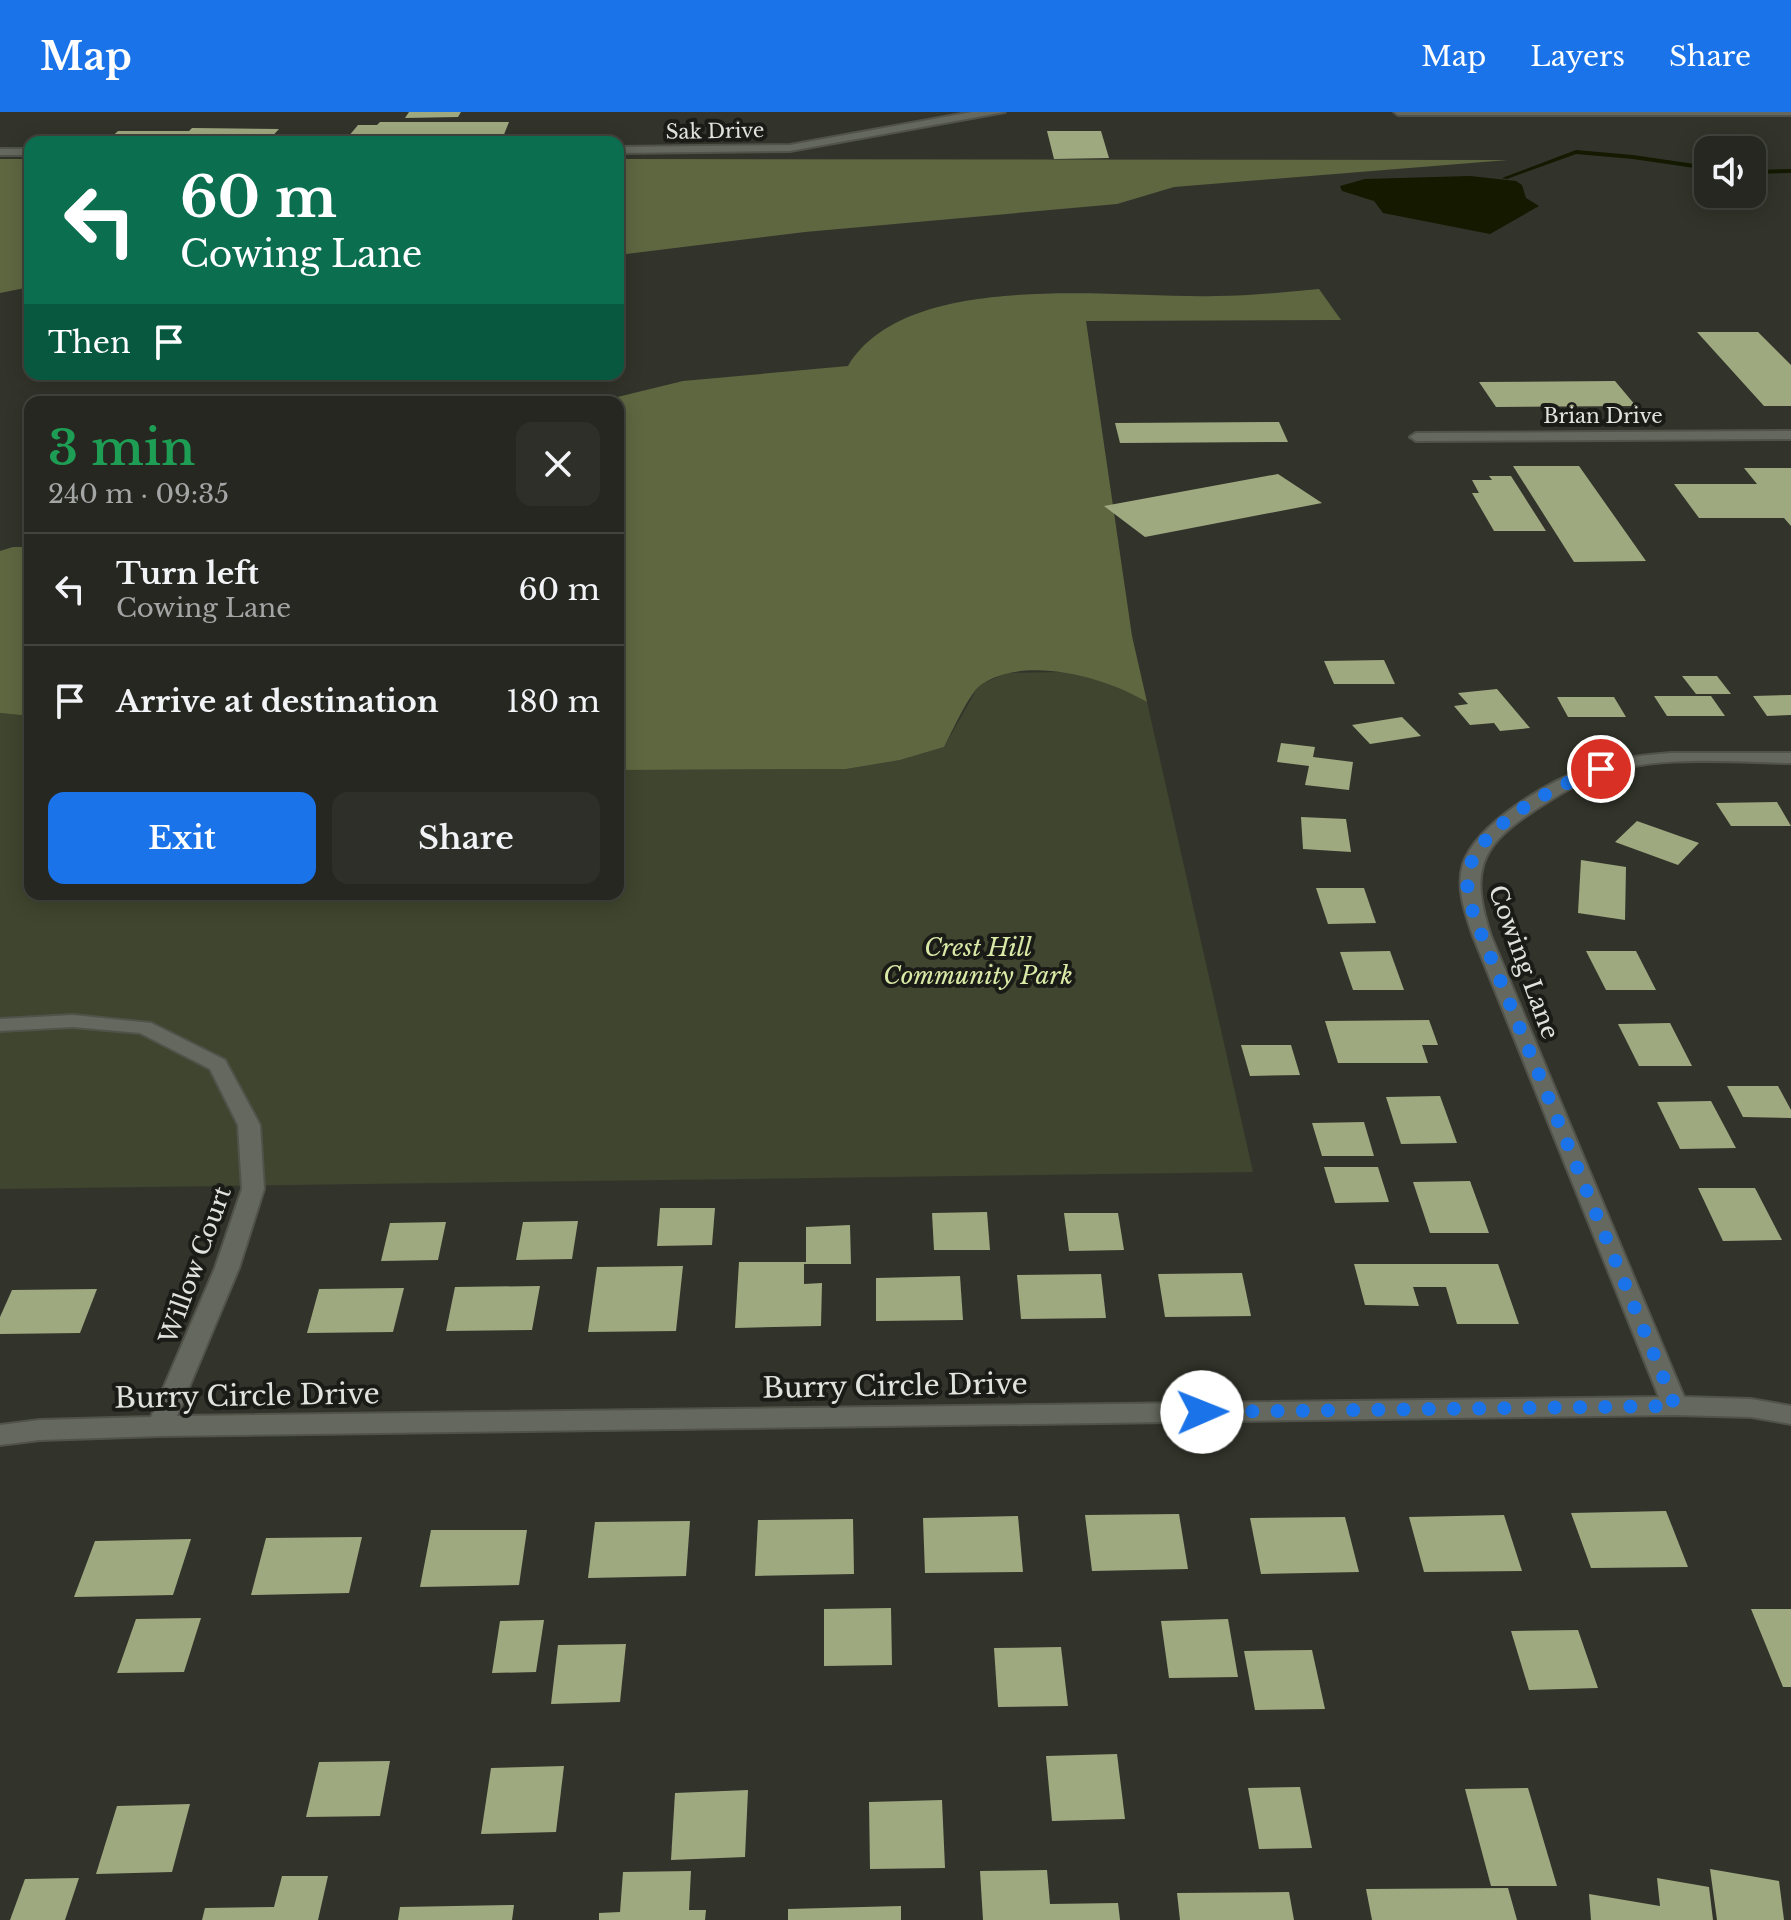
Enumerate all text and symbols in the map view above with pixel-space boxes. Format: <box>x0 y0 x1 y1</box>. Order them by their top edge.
text: Map <box>40 33 132 80</box>
text: Map <box>1421 39 1486 74</box>
text: Layers <box>1530 39 1625 74</box>
text: Share <box>1669 39 1751 74</box>
street label: Sak Drive <box>665 118 765 144</box>
map controls <box>1694 136 1766 208</box>
button: sound <box>1694 136 1766 208</box>
text: 60 m <box>180 163 337 232</box>
icon: left <box>48 168 152 272</box>
text: Cowing Lane <box>180 232 423 277</box>
icon: arrive <box>147 320 191 364</box>
text: Then <box>48 324 131 361</box>
street label: Brian Drive <box>1543 404 1663 428</box>
text: 3 min <box>48 418 195 478</box>
button: close <box>516 422 600 506</box>
text: 240 m · 09:35 <box>48 478 229 510</box>
text: Turn left <box>116 555 259 592</box>
icon: left <box>48 567 92 611</box>
text: 60 m <box>518 571 600 608</box>
text: Cowing Lane <box>116 592 291 624</box>
icon: arrive <box>48 679 92 723</box>
text: Arrive at destination <box>116 683 439 720</box>
text: 180 m <box>506 683 600 720</box>
pin <box>1567 735 1635 803</box>
icon: arrive <box>1579 747 1623 791</box>
button: Exit <box>48 792 316 884</box>
button: Share <box>332 792 600 884</box>
street label: Cowing Lane <box>1483 881 1565 1043</box>
park label: Crest Hill Community Park <box>883 933 1073 990</box>
street label: Willow Court <box>153 1182 237 1349</box>
street label: Burry Circle Drive <box>762 1366 1028 1406</box>
position arrow <box>1160 1370 1244 1454</box>
street label: Burry Circle Drive <box>114 1376 380 1416</box>

